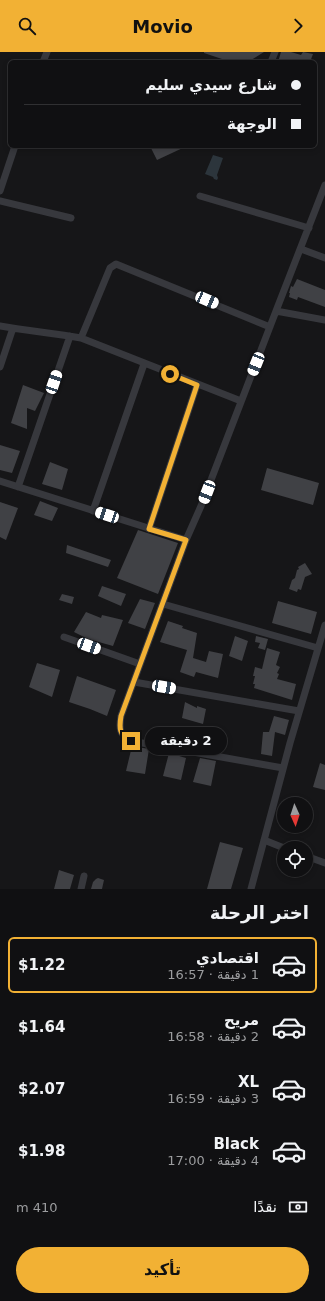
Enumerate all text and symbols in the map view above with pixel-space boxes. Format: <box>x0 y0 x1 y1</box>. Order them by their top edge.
icon: search <box>16 15 38 37</box>
icon: forward <box>287 15 309 37</box>
text: Movio <box>132 16 193 37</box>
text: شارع سيدي سليم <box>145 76 277 94</box>
text: الوجهة <box>227 115 277 133</box>
car <box>194 290 220 310</box>
car <box>246 351 266 377</box>
route start <box>161 365 179 383</box>
car <box>44 369 64 395</box>
car <box>197 479 217 505</box>
car <box>94 506 120 524</box>
car <box>76 636 102 656</box>
car <box>151 679 177 695</box>
callout: 2 دقيقة <box>145 727 227 755</box>
route end <box>122 732 140 750</box>
text: 2 دقيقة <box>160 733 212 748</box>
north arrow <box>277 797 313 833</box>
map controls <box>277 797 313 877</box>
button: locate <box>277 841 313 877</box>
text: اختر الرحلة <box>210 902 309 923</box>
icon: car <box>271 947 307 983</box>
text: اقتصادي <box>196 949 259 967</box>
text: $1.22 <box>18 956 65 974</box>
text: 1 دقيقة · 16:57 <box>167 967 259 982</box>
icon: car <box>271 1009 307 1045</box>
text: مريح <box>224 1011 259 1029</box>
text: $1.64 <box>18 1018 65 1036</box>
text: 2 دقيقة · 16:58 <box>167 1029 259 1044</box>
icon: car <box>271 1071 307 1107</box>
text: XL <box>238 1073 259 1091</box>
text: $2.07 <box>18 1080 65 1098</box>
text: 3 دقيقة · 16:59 <box>167 1091 259 1106</box>
icon: car <box>271 1133 307 1169</box>
text: Black <box>213 1135 259 1153</box>
text: $1.98 <box>18 1142 65 1160</box>
text: 4 دقيقة · 17:00 <box>167 1153 259 1168</box>
icon: cash <box>287 1196 309 1218</box>
text: نقدًا <box>253 1198 277 1216</box>
text: 410 m <box>16 1200 58 1215</box>
button: تأكيد <box>16 1247 309 1293</box>

